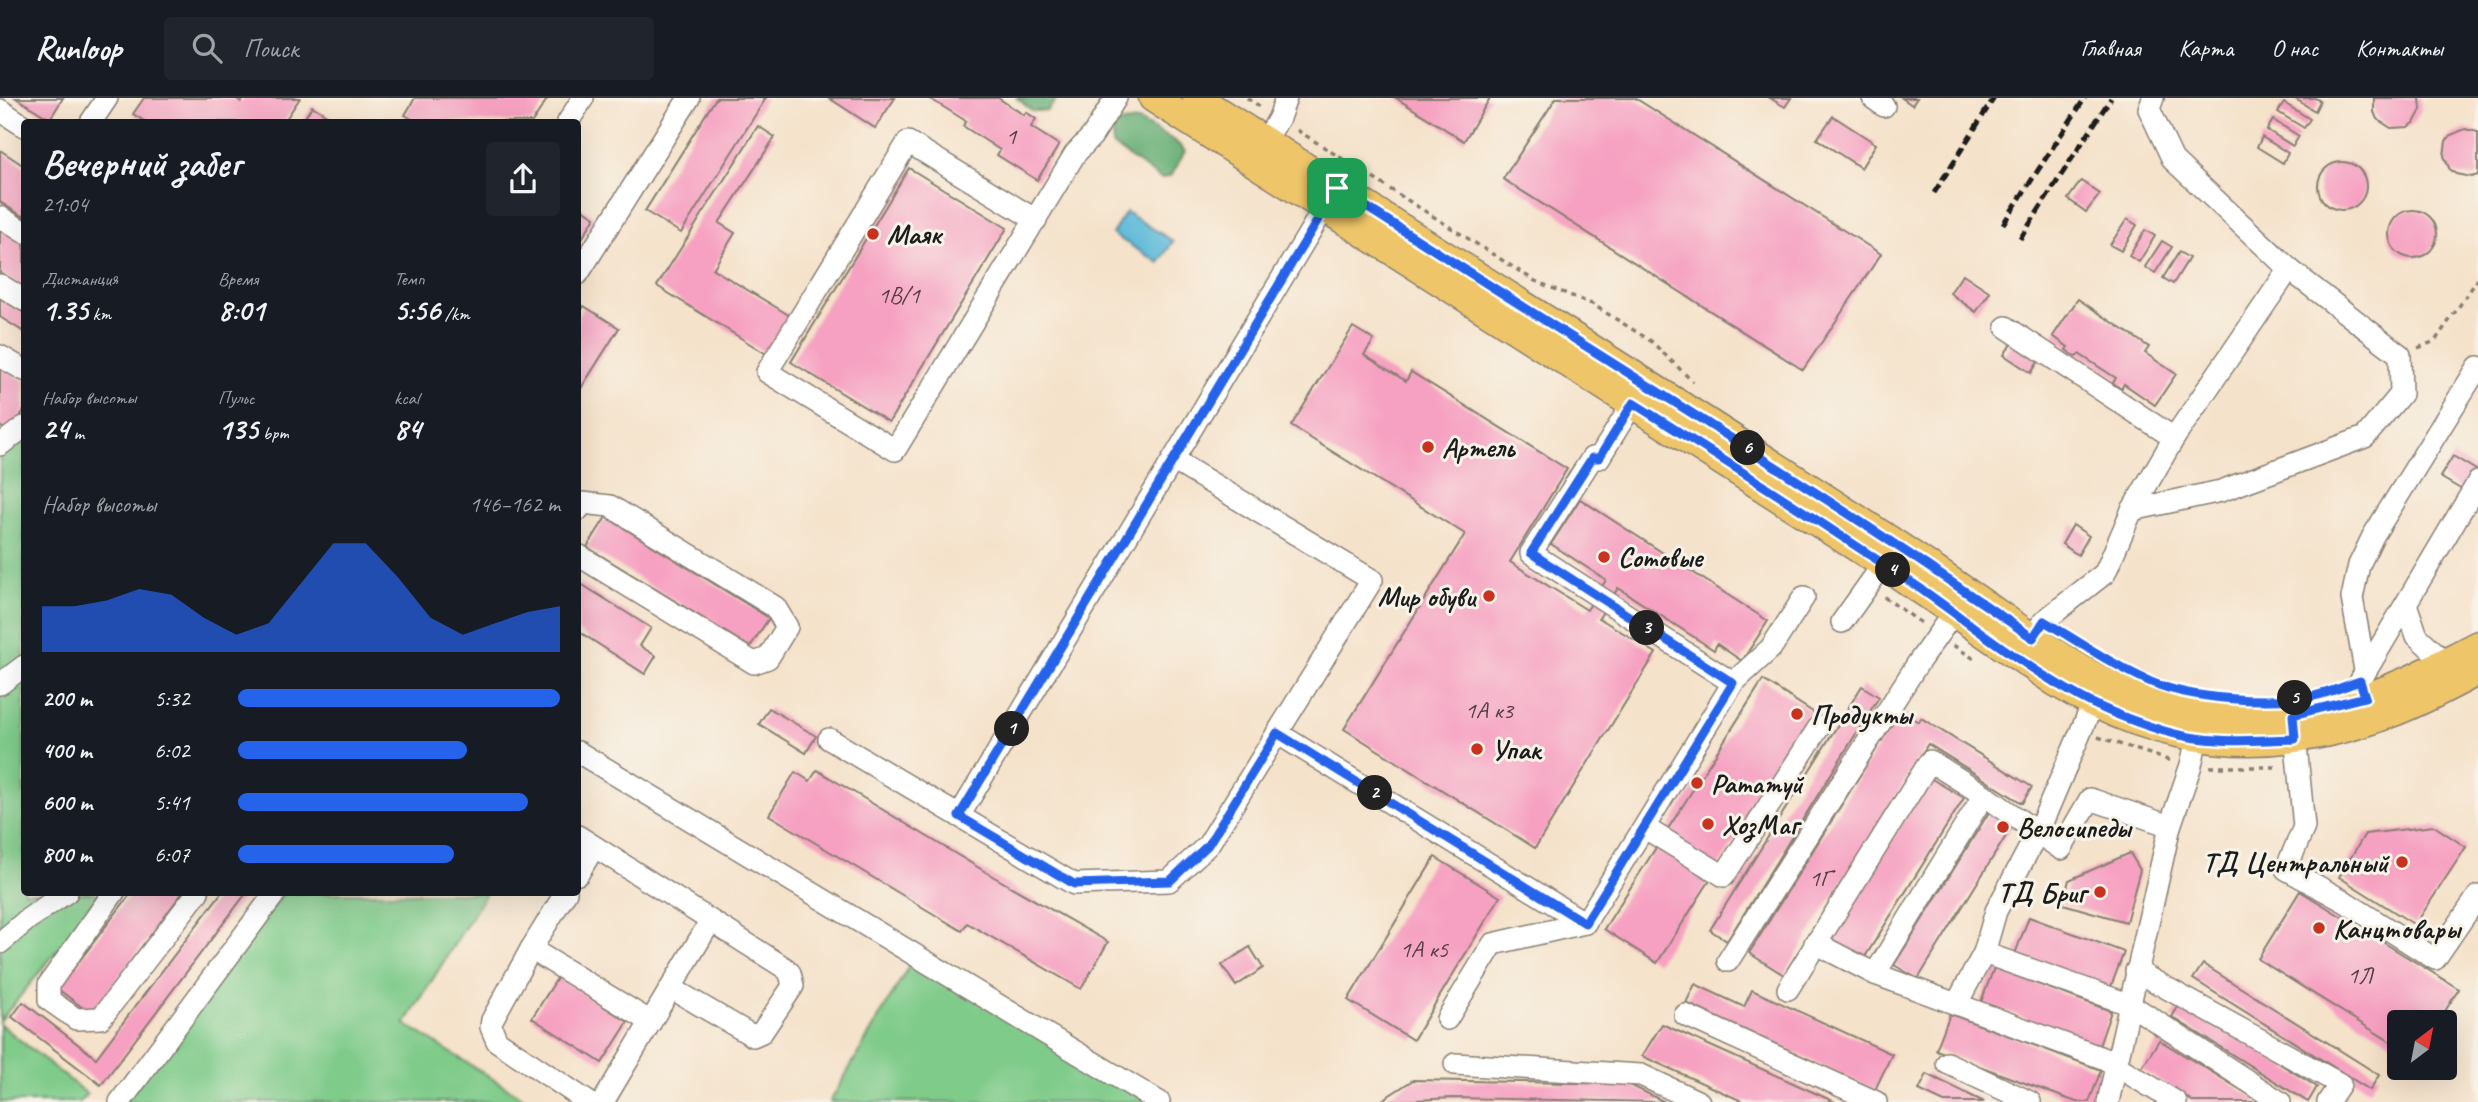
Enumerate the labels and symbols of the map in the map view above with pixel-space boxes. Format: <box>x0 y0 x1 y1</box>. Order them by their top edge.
house number: 1 <box>1006 121 1018 151</box>
pin <box>1307 158 1367 218</box>
place label: Маяк <box>887 217 944 252</box>
marker: Маяк <box>865 226 881 242</box>
house number: 1В/1 <box>878 280 921 310</box>
place label: Артель <box>1442 430 1517 465</box>
pin: 6 <box>1730 430 1766 466</box>
marker: Артель <box>1420 439 1436 455</box>
place label: Сотовые <box>1618 540 1704 575</box>
marker: Сотовые <box>1596 549 1612 565</box>
pin: 4 <box>1876 552 1910 588</box>
place label: Мир обуви <box>1378 579 1478 614</box>
marker: Мир обуви <box>1481 588 1497 604</box>
pin: 3 <box>1630 610 1664 646</box>
pin: 5 <box>2278 680 2312 716</box>
house number: 1А к3 <box>1465 695 1515 725</box>
place label: Продукты <box>1811 697 1914 733</box>
marker: Продукты <box>1789 706 1805 722</box>
pin: 1 <box>995 712 1030 746</box>
place label: Упак <box>1491 732 1543 767</box>
marker: Упак <box>1469 741 1485 757</box>
place label: Рататуй <box>1711 766 1805 801</box>
marker: Рататуй <box>1689 775 1705 791</box>
pin: 2 <box>1358 776 1392 810</box>
place label: ХозМаг <box>1722 807 1802 843</box>
place label: Велосипеды <box>2017 810 2133 845</box>
marker: ХозМаг <box>1700 816 1716 832</box>
marker: Велосипеды <box>1995 819 2011 835</box>
place label: ТД Центральный <box>2203 845 2390 880</box>
marker: ТД Центральный <box>2394 854 2410 870</box>
house number: 1Г <box>1809 863 1836 893</box>
place label: ТД Бриг <box>1998 875 2090 910</box>
marker: ТД Бриг <box>2092 884 2108 900</box>
place label: Канцтовары <box>2333 911 2463 946</box>
marker: Канцтовары <box>2311 920 2327 936</box>
house number: 1А к5 <box>1400 934 1449 964</box>
house number: 1Л <box>2347 960 2375 990</box>
north arrow <box>2387 1010 2457 1080</box>

